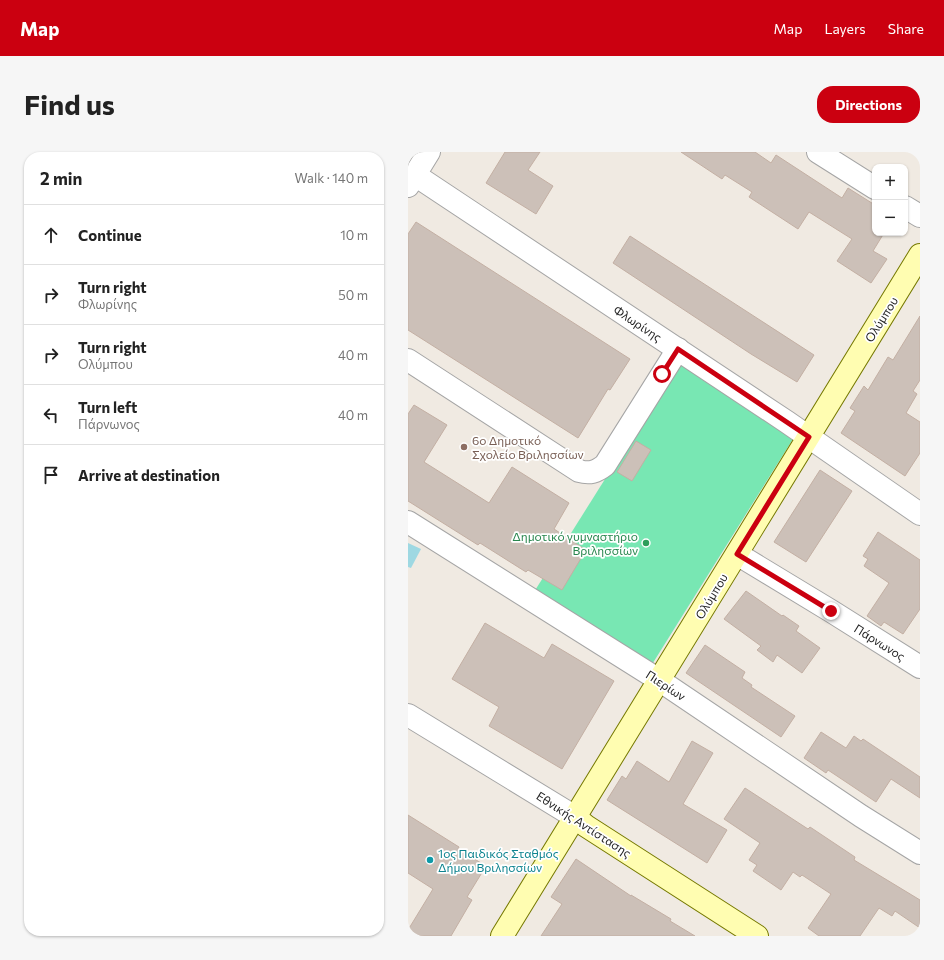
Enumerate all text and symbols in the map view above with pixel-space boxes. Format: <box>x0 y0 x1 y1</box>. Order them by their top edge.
text: Map <box>20 17 59 40</box>
text: Map <box>774 20 802 37</box>
text: Layers <box>824 20 866 37</box>
text: Share <box>888 20 924 37</box>
button: Directions <box>817 86 920 123</box>
text: Find us <box>24 87 115 121</box>
map controls <box>872 164 908 236</box>
button: + <box>872 164 908 200</box>
text: 2 min <box>40 168 82 189</box>
text: Walk · 140 m <box>295 170 368 186</box>
button: − <box>872 200 908 236</box>
icon: ahead <box>40 224 62 246</box>
text: Continue <box>78 226 142 244</box>
text: 10 m <box>340 227 368 243</box>
text: Turn right <box>78 278 147 296</box>
icon: right <box>40 284 62 306</box>
text: 50 m <box>338 287 368 303</box>
street label: Ολύμπου <box>862 294 900 344</box>
text: Φλωρίνης <box>78 296 137 312</box>
street label: Φλωρίνης <box>611 302 665 344</box>
text: Turn right <box>78 338 147 356</box>
icon: right <box>40 344 62 366</box>
text: 40 m <box>338 347 368 363</box>
text: Ολύμπου <box>78 356 133 372</box>
route start <box>653 365 671 383</box>
text: Turn left <box>78 398 137 416</box>
icon: left <box>40 404 62 426</box>
text: 40 m <box>338 407 368 423</box>
text: Πάρνωνος <box>78 416 140 432</box>
place label: 6ο Δημοτικό Σχολείο Βριλησσίων <box>472 433 584 461</box>
marker: 6ο Δημοτικό Σχολείο Βριλησσίων <box>459 442 469 452</box>
icon: arrive <box>40 464 62 486</box>
text: Arrive at destination <box>78 466 220 484</box>
place label: Δημοτικό γυμναστήριο Βριλησσίων <box>512 529 638 557</box>
marker: Δημοτικό γυμναστήριο Βριλησσίων <box>641 538 651 548</box>
street label: Ολύμπου <box>692 570 730 621</box>
route end <box>822 602 840 620</box>
street label: Πάρνωνος <box>852 621 908 663</box>
street label: Πιερίων <box>644 667 688 703</box>
street label: Εθνικής Αντίστασης <box>534 788 634 860</box>
place label: 1ος Παιδικός Σταθμός Δήμου Βριλησσίων <box>438 846 559 874</box>
marker: 1ος Παιδικός Σταθμός Δήμου Βριλησσίων <box>425 855 435 865</box>

